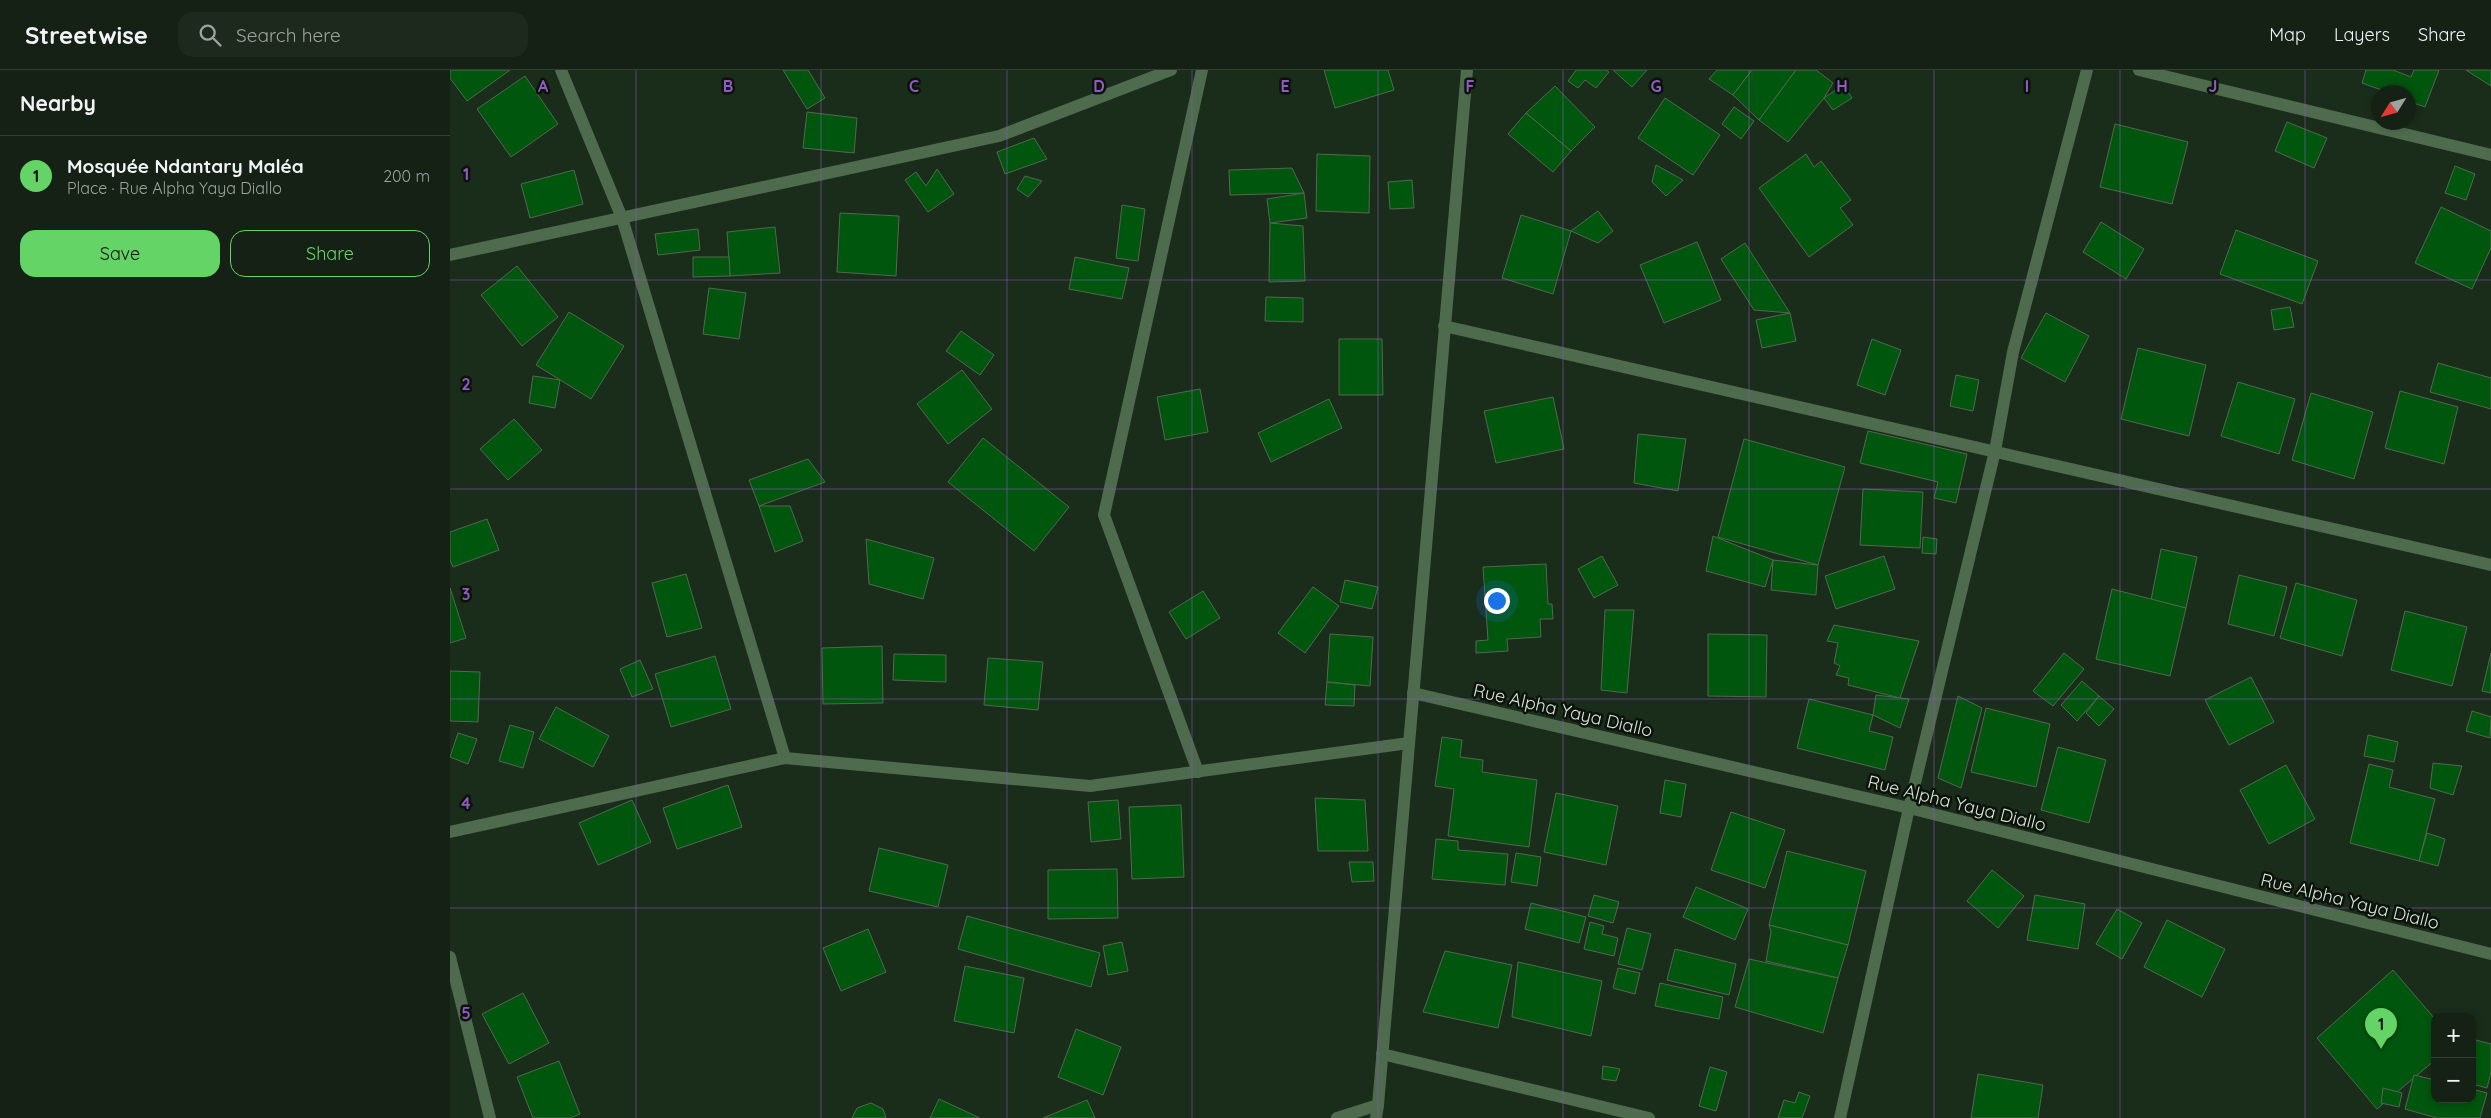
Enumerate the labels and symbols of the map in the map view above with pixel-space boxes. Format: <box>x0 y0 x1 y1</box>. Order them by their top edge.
text: A <box>538 76 549 96</box>
text: B <box>723 76 733 96</box>
text: C <box>909 76 919 96</box>
text: D <box>1093 76 1105 96</box>
text: E <box>1280 76 1290 96</box>
text: F <box>1466 76 1475 96</box>
text: G <box>1650 76 1662 96</box>
text: H <box>1836 76 1848 96</box>
text: I <box>2025 76 2029 96</box>
text: J <box>2209 76 2217 96</box>
north arrow <box>2371 85 2416 130</box>
text: 1 <box>463 164 469 184</box>
text: 2 <box>461 374 471 394</box>
text: 3 <box>462 584 470 604</box>
your location <box>1484 588 1510 614</box>
street label: Rue Alpha Yaya Diallo <box>1471 678 1655 742</box>
street label: Rue Alpha Yaya Diallo <box>1865 770 2049 836</box>
text: 4 <box>461 793 471 813</box>
street label: Rue Alpha Yaya Diallo <box>2258 868 2442 934</box>
text: 5 <box>461 1003 471 1023</box>
pin: 1 <box>2365 1008 2397 1049</box>

